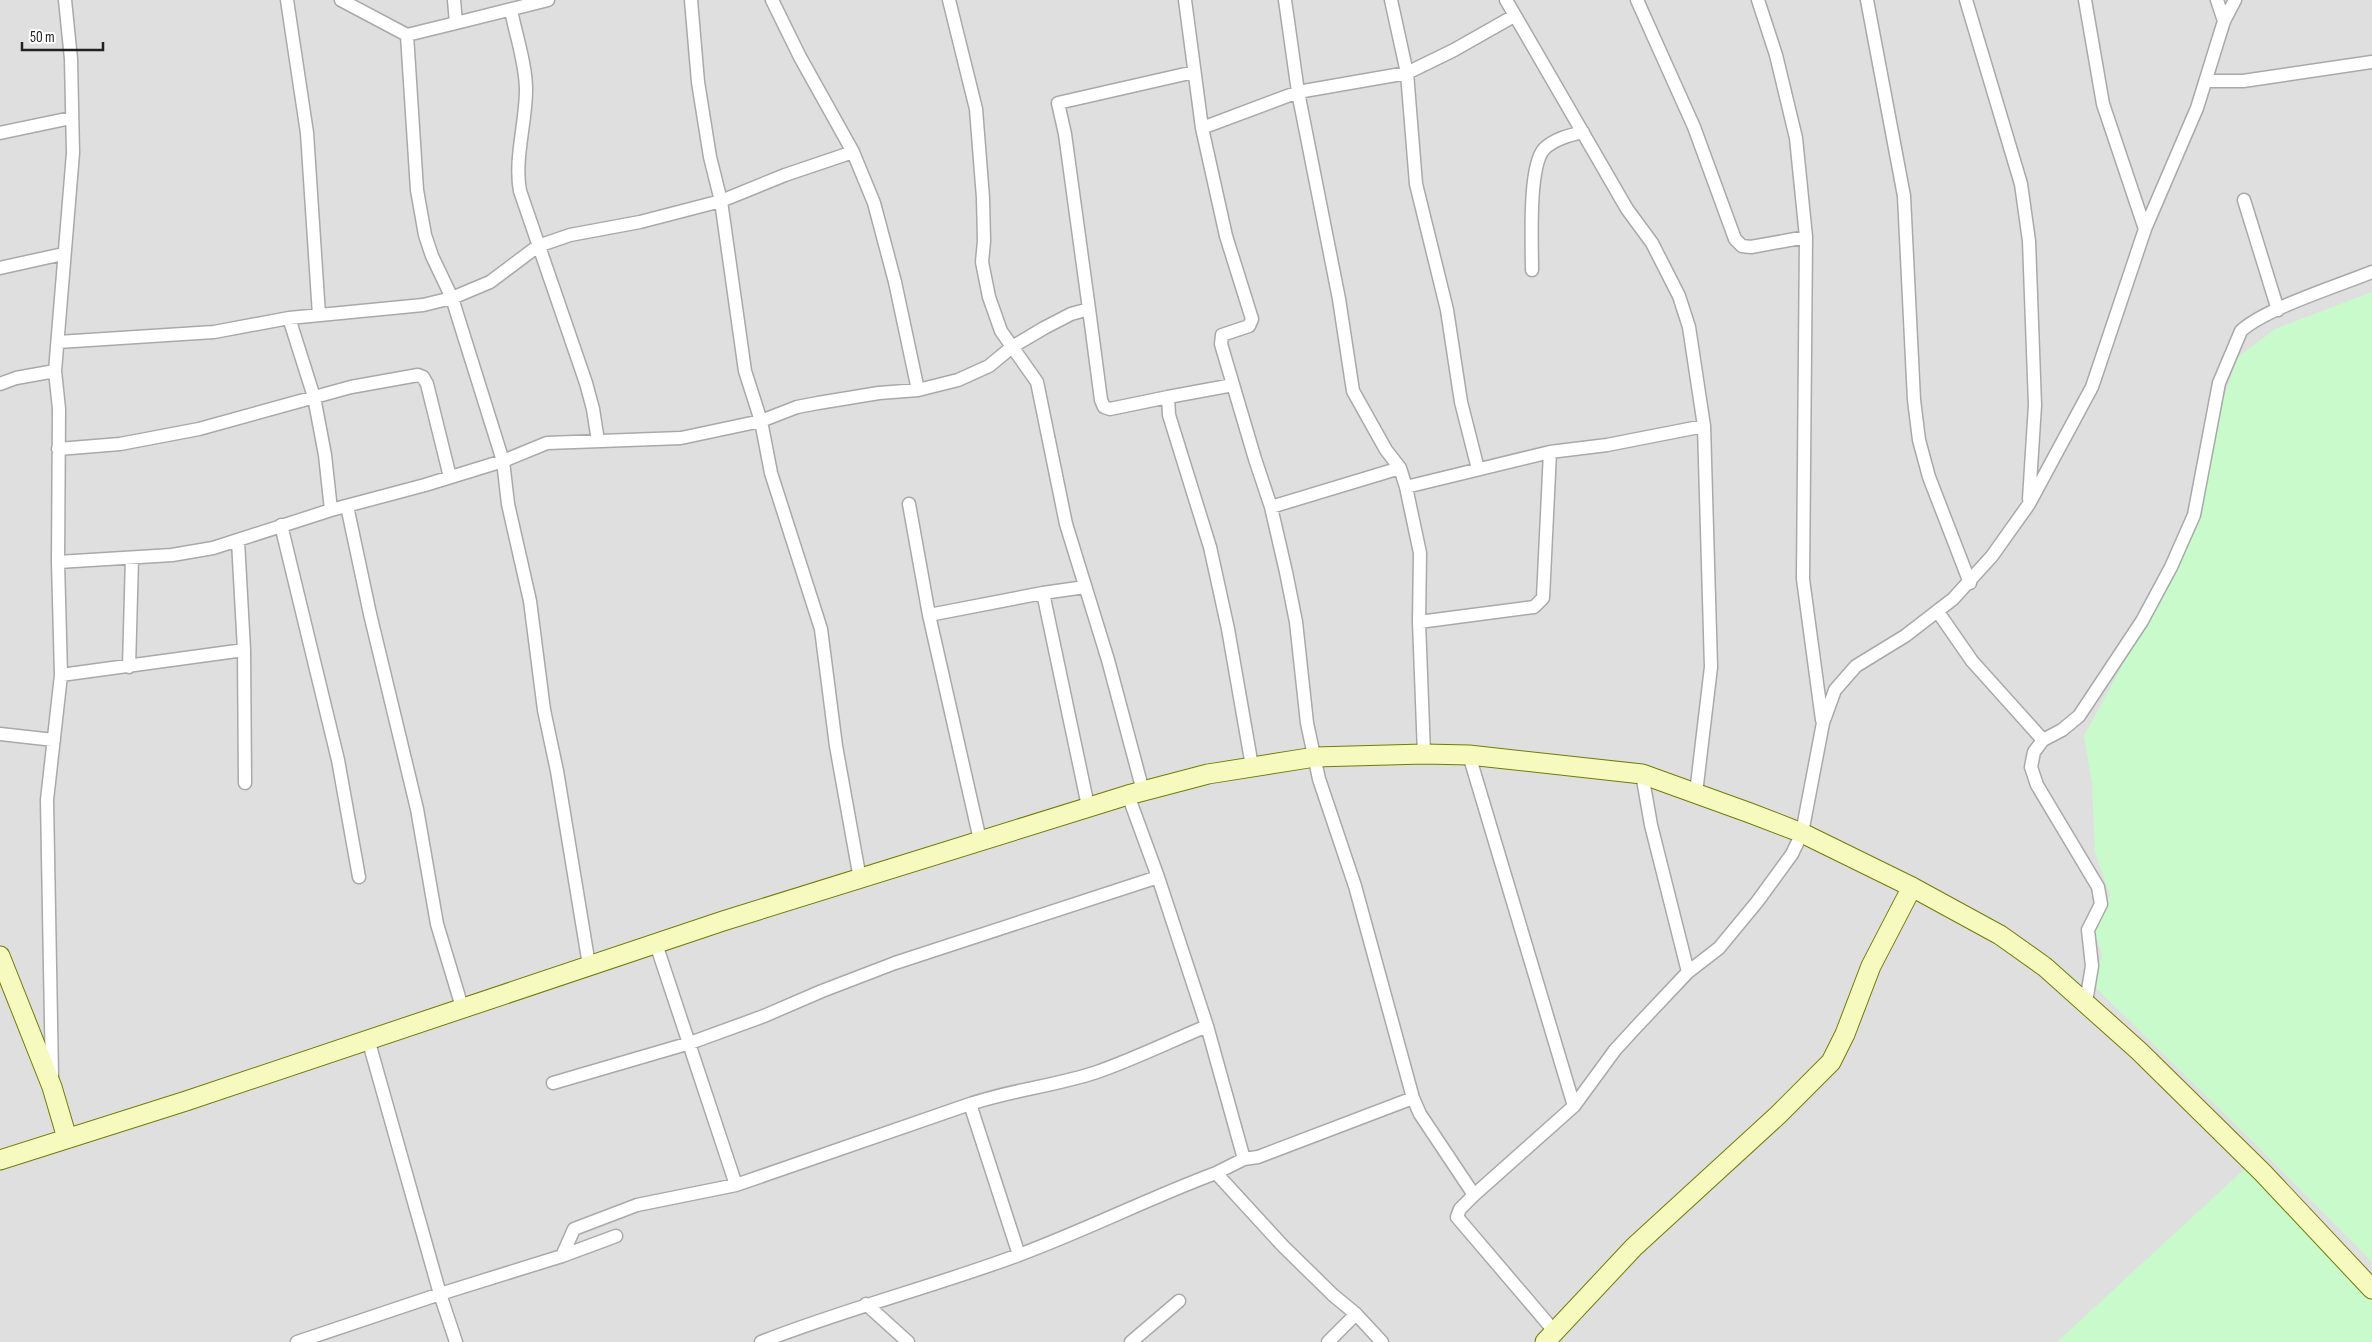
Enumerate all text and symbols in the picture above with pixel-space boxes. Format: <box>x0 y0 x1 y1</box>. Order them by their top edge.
scale bar <box>22 20 104 52</box>
text: 50 m <box>30 28 55 47</box>

